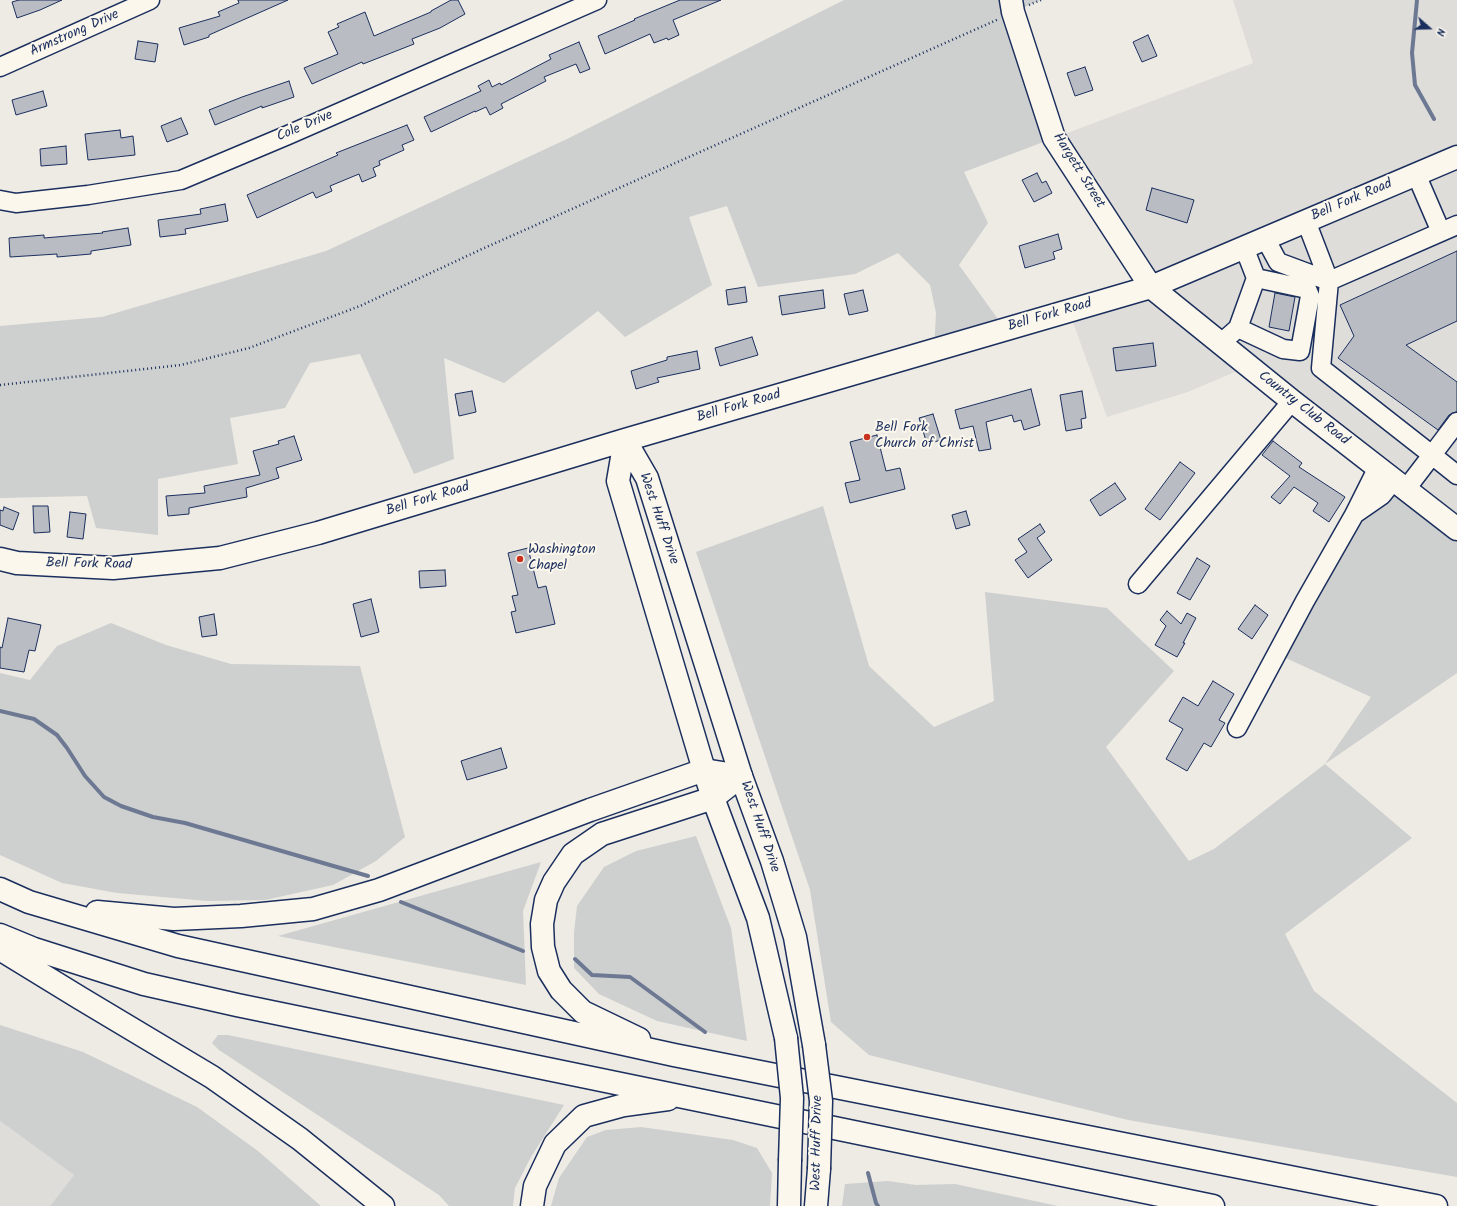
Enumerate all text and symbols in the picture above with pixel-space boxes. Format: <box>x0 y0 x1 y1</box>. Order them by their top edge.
street label: Armstrong Drive <box>28 7 122 61</box>
north arrow <box>1409 8 1449 48</box>
text: N <box>1431 26 1450 38</box>
street label: Cole Drive <box>274 108 336 146</box>
street label: Hargett Street <box>1048 130 1108 212</box>
street label: Bell Fork Road <box>1309 176 1395 226</box>
street label: Bell Fork Road <box>1006 296 1094 336</box>
street label: Country Club Road <box>1254 368 1352 450</box>
street label: Bell Fork Road <box>695 387 783 427</box>
place label: Bell Fork Church of Christ <box>875 421 974 454</box>
marker: Bell Fork Church of Christ <box>862 432 872 442</box>
street label: West Huff Drive <box>634 471 682 567</box>
street label: Bell Fork Road <box>384 479 472 521</box>
place label: Washington Chapel <box>528 543 596 576</box>
marker: Washington Chapel <box>515 554 525 564</box>
street label: Bell Fork Road <box>46 556 132 574</box>
street label: West Huff Drive <box>735 779 783 875</box>
street label: West Huff Drive <box>809 1095 827 1191</box>

